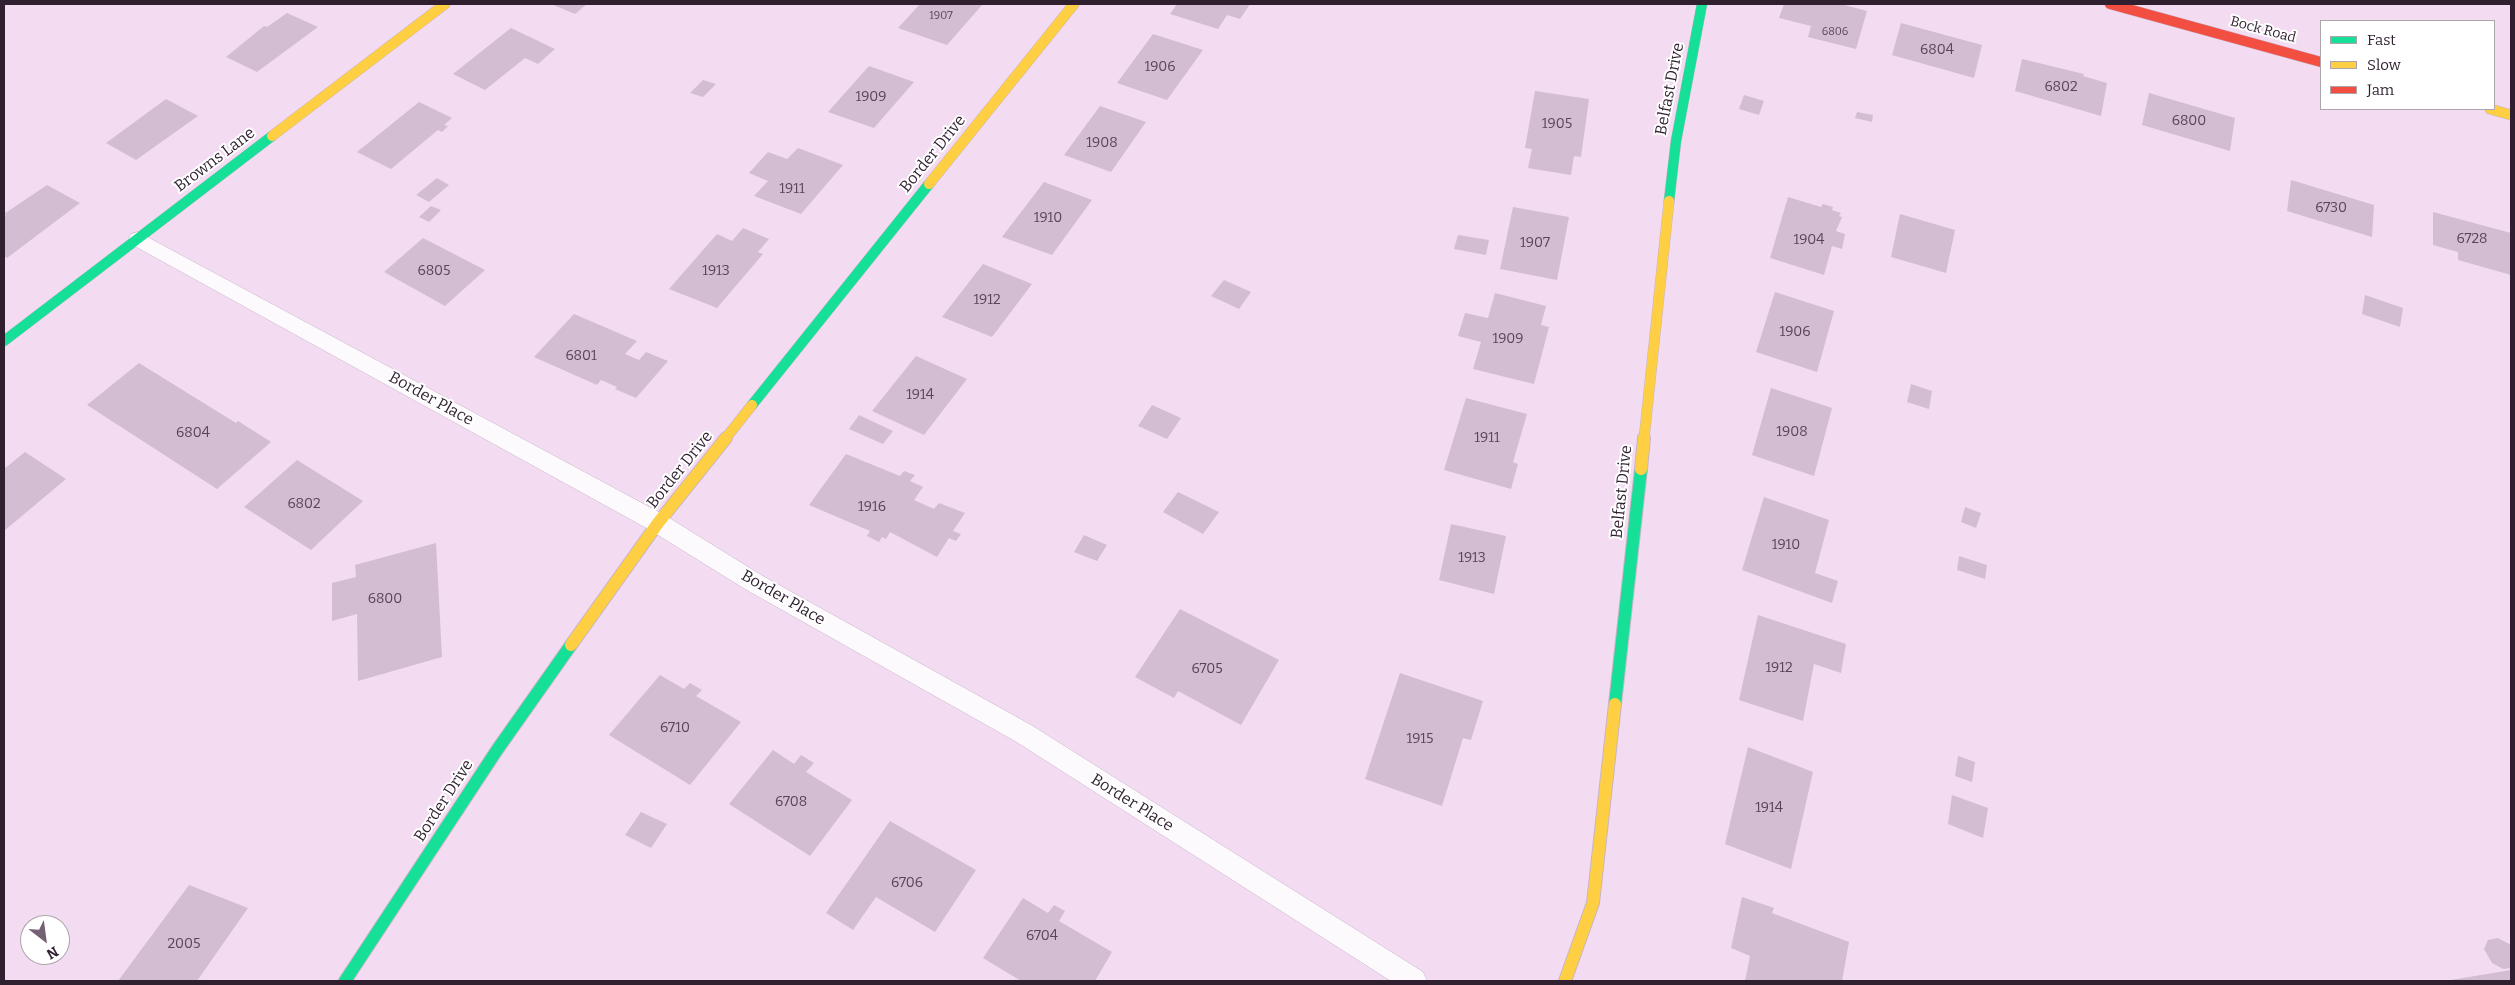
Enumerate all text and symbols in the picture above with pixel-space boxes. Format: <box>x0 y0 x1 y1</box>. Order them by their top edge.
house number: 1907 <box>929 9 953 23</box>
street label: Bock Road <box>2228 13 2298 47</box>
legend <box>2320 20 2495 110</box>
house number: 6806 <box>1822 25 1848 39</box>
text: Fast <box>2367 31 2396 49</box>
street label: Belfast Drive <box>1652 41 1688 137</box>
house number: 6804 <box>1920 42 1954 58</box>
text: Slow <box>2367 56 2401 74</box>
house number: 1906 <box>1144 59 1176 75</box>
house number: 6802 <box>2044 79 2078 95</box>
text: Jam <box>2367 81 2394 99</box>
house number: 1909 <box>855 89 887 105</box>
street label: Border Drive <box>896 111 970 197</box>
house number: 6800 <box>2172 113 2206 129</box>
house number: 1905 <box>1542 116 1572 132</box>
street label: Browns Lane <box>171 124 259 196</box>
house number: 1908 <box>1086 135 1118 151</box>
house number: 1911 <box>779 181 805 197</box>
house number: 6730 <box>2315 200 2347 216</box>
house number: 1910 <box>1034 210 1062 226</box>
house number: 6728 <box>2457 231 2487 247</box>
house number: 1904 <box>1793 232 1825 248</box>
house number: 1907 <box>1520 235 1550 251</box>
house number: 6805 <box>417 263 451 279</box>
house number: 1913 <box>702 263 730 279</box>
house number: 1912 <box>973 292 1001 308</box>
house number: 1906 <box>1779 324 1811 340</box>
house number: 1909 <box>1492 331 1524 347</box>
house number: 6801 <box>565 348 597 364</box>
street label: Border Place <box>385 368 477 430</box>
house number: 1914 <box>906 387 934 403</box>
house number: 1908 <box>1776 424 1808 440</box>
house number: 6804 <box>176 425 210 441</box>
street label: Border Drive <box>643 427 717 513</box>
house number: 1911 <box>1474 430 1500 446</box>
street label: Belfast Drive <box>1608 444 1636 540</box>
house number: 6802 <box>287 496 321 512</box>
house number: 1916 <box>858 499 886 515</box>
house number: 1910 <box>1772 537 1800 553</box>
house number: 1913 <box>1458 550 1486 566</box>
street label: Border Place <box>738 566 828 630</box>
house number: 6800 <box>368 591 402 607</box>
house number: 1912 <box>1765 660 1793 676</box>
house number: 6705 <box>1191 661 1223 677</box>
house number: 6710 <box>660 720 690 736</box>
house number: 1915 <box>1406 731 1434 747</box>
street label: Border Drive <box>410 756 478 846</box>
street label: Border Place <box>1087 770 1177 836</box>
house number: 6708 <box>775 794 807 810</box>
house number: 1914 <box>1755 800 1783 816</box>
house number: 6706 <box>891 875 923 891</box>
north arrow <box>20 915 70 965</box>
house number: 6704 <box>1026 928 1058 944</box>
house number: 2005 <box>167 936 201 952</box>
text: N <box>43 942 61 963</box>

